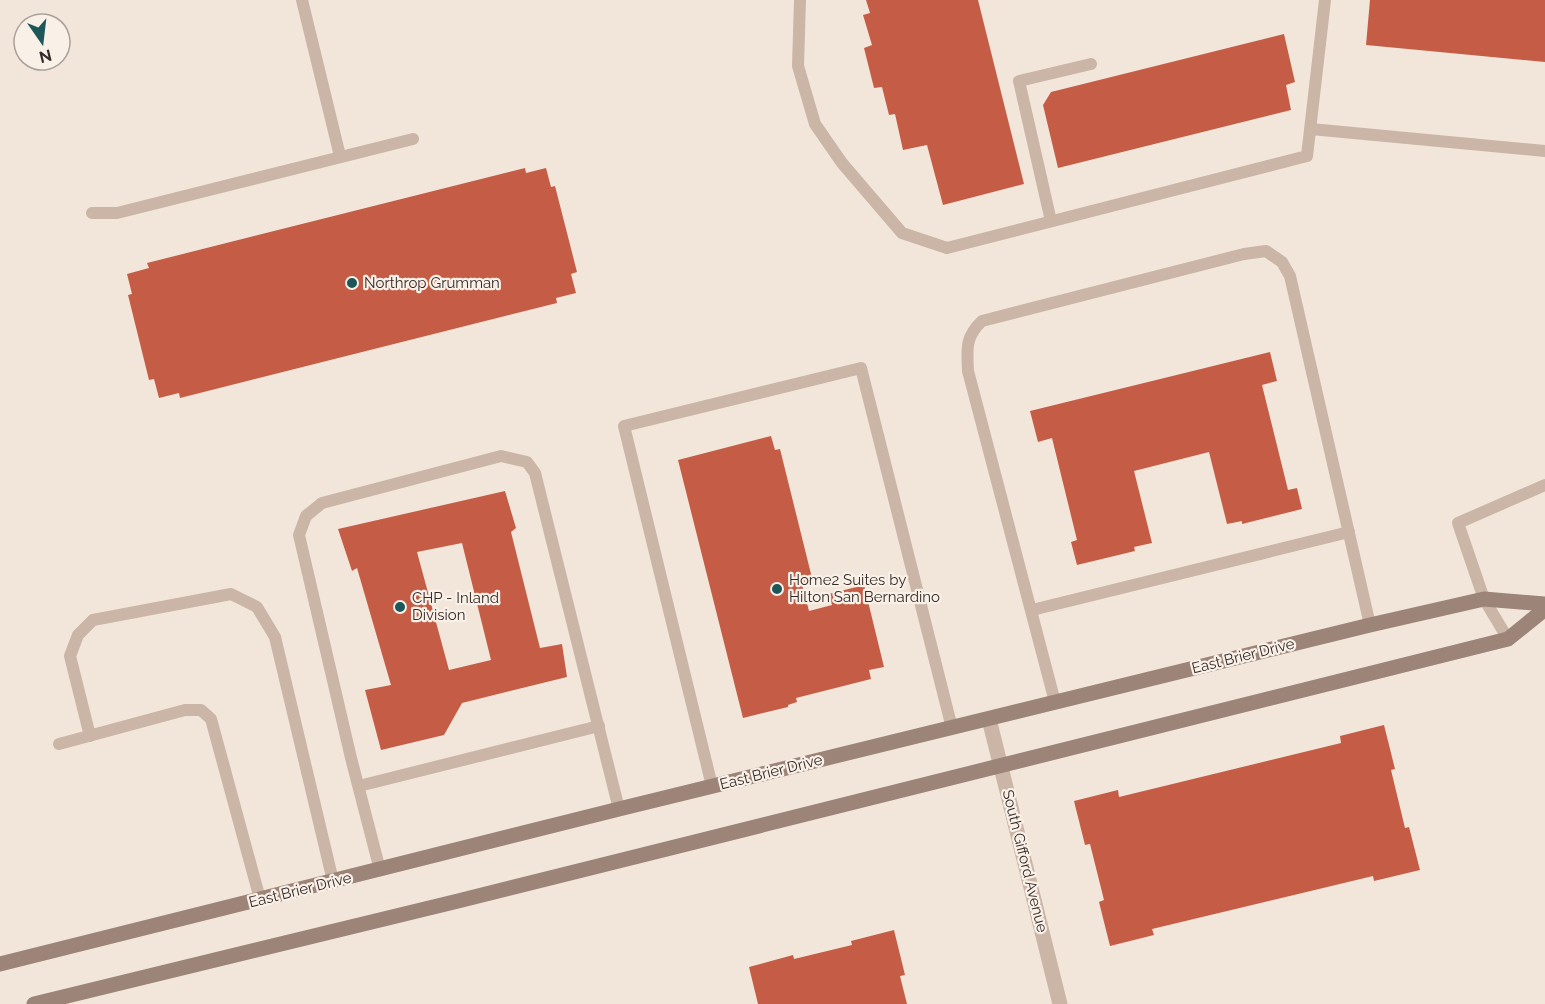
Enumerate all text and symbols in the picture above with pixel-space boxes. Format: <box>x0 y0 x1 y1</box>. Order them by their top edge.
north arrow <box>12 12 72 72</box>
text: N <box>37 45 54 67</box>
place label: Northrop Grumman <box>364 274 500 292</box>
marker: Northrop Grumman <box>345 276 359 290</box>
place label: Home2 Suites by Hilton San Bernardino <box>789 571 940 606</box>
marker: Home2 Suites by Hilton San Bernardino <box>770 582 784 596</box>
place label: CHP - Inland Division <box>412 589 499 624</box>
marker: CHP - Inland Division <box>393 600 407 614</box>
street label: East Brier Drive <box>1190 634 1296 677</box>
street label: East Brier Drive <box>718 750 824 793</box>
street label: South Gifford Avenue <box>999 788 1051 934</box>
street label: East Brier Drive <box>247 868 353 911</box>

